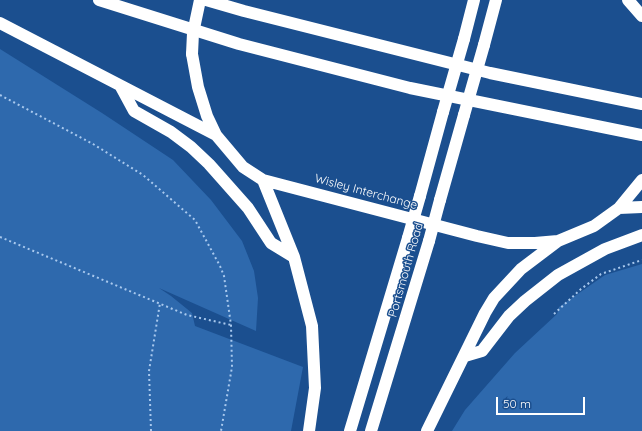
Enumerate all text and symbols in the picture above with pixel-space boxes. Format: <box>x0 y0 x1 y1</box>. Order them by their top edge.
street label: Wisley Interchange <box>313 171 419 213</box>
street label: Portsmouth Road <box>386 221 426 319</box>
scale bar <box>498 389 587 415</box>
text: 50 m <box>503 396 531 411</box>

